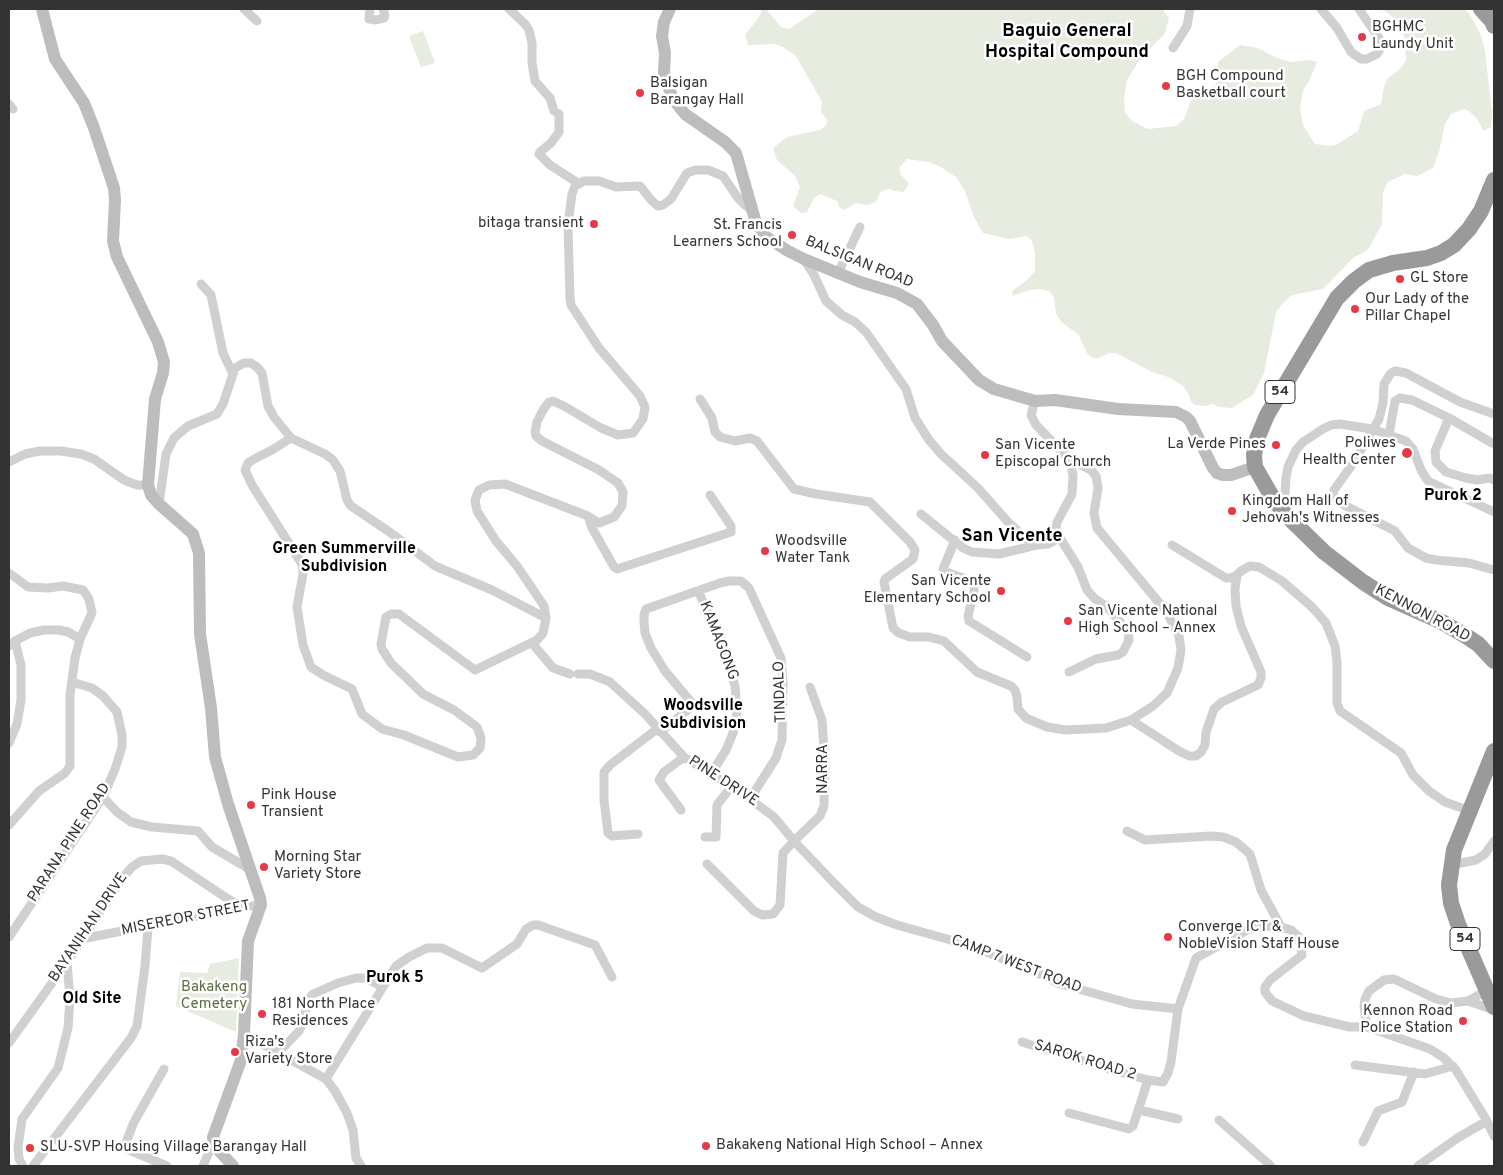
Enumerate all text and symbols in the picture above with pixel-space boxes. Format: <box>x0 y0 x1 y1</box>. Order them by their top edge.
place label: BGHMC Laundy Unit <box>1372 19 1454 54</box>
district label: Baguio General Hospital Compound <box>985 21 1149 64</box>
marker: BGHMC Laundy Unit <box>1356 31 1368 43</box>
place label: BGH Compound Basketball court <box>1176 68 1286 103</box>
place label: Balsigan Barangay Hall <box>650 75 744 110</box>
marker: BGH Compound Basketball court <box>1160 80 1172 92</box>
marker: Balsigan Barangay Hall <box>634 87 646 99</box>
place label: bitaga transient <box>478 215 584 233</box>
place label: St. Francis Learners School <box>673 217 782 252</box>
marker: bitaga transient <box>588 218 600 230</box>
marker: St. Francis Learners School <box>786 229 798 241</box>
street label: BALSIGAN ROAD <box>802 233 916 293</box>
place label: GL Store <box>1410 270 1468 288</box>
marker: GL Store <box>1394 273 1406 285</box>
place label: Our Lady of the Pillar Chapel <box>1365 291 1469 326</box>
marker: Our Lady of the Pillar Chapel <box>1349 303 1361 315</box>
road number: 54 <box>1265 381 1295 404</box>
place label: Poliwes Health Center <box>1303 435 1396 470</box>
place label: La Verde Pines <box>1167 436 1266 454</box>
place label: San Vicente Episcopal Church <box>995 437 1111 472</box>
marker: La Verde Pines <box>1270 439 1282 451</box>
marker: Poliwes Health Center <box>1400 446 1414 460</box>
marker: San Vicente Episcopal Church <box>979 449 991 461</box>
district label: Purok 2 <box>1424 487 1482 507</box>
place label: Kingdom Hall of Jehovah's Witnesses <box>1242 493 1380 528</box>
marker: Kingdom Hall of Jehovah's Witnesses <box>1226 505 1238 517</box>
district label: San Vicente <box>962 526 1062 548</box>
place label: Woodsville Water Tank <box>775 533 850 568</box>
district label: Green Summerville Subdivision <box>272 540 416 578</box>
marker: Woodsville Water Tank <box>759 545 771 557</box>
place label: San Vicente Elementary School <box>864 573 991 608</box>
street label: KENNON ROAD <box>1371 581 1473 647</box>
marker: San Vicente Elementary School <box>995 585 1007 597</box>
street label: KAMAGONG <box>695 599 741 683</box>
place label: San Vicente National High School – Annex <box>1078 603 1217 638</box>
marker: San Vicente National High School – Annex <box>1062 615 1074 627</box>
street label: TINDALO <box>771 661 791 723</box>
district label: Woodsville Subdivision <box>660 697 746 735</box>
street label: NARRA <box>815 744 833 794</box>
street label: PINE DRIVE <box>685 753 761 811</box>
street label: PARANA PINE ROAD <box>25 780 115 906</box>
place label: Pink House Transient <box>261 787 336 822</box>
marker: Pink House Transient <box>245 799 257 811</box>
place label: Morning Star Variety Store <box>274 849 361 884</box>
marker: Morning Star Variety Store <box>258 861 270 873</box>
street label: BAYANIHAN DRIVE <box>46 870 132 986</box>
street label: MISEREOR STREET <box>120 898 252 940</box>
place label: Converge ICT & NobleVision Staff House <box>1178 919 1339 954</box>
road number: 54 <box>1450 928 1480 951</box>
marker: Converge ICT & NobleVision Staff House <box>1162 931 1174 943</box>
street label: CAMP 7 WEST ROAD <box>948 932 1084 998</box>
district label: Purok 5 <box>366 969 424 989</box>
park label: Bakakeng Cemetery <box>181 979 247 1014</box>
district label: Old Site <box>63 990 121 1010</box>
place label: 181 North Place Residences <box>272 996 375 1031</box>
place label: Kennon Road Police Station <box>1360 1003 1453 1038</box>
marker: 181 North Place Residences <box>256 1008 268 1020</box>
marker: Kennon Road Police Station <box>1457 1015 1469 1027</box>
place label: Riza's Variety Store <box>245 1034 332 1069</box>
street label: SAROK ROAD 2 <box>1032 1037 1138 1085</box>
marker: Riza's Variety Store <box>229 1046 241 1058</box>
place label: Bakakeng National High School – Annex <box>716 1137 983 1155</box>
place label: SLU-SVP Housing Village Barangay Hall <box>40 1139 307 1157</box>
marker: Bakakeng National High School – Annex <box>700 1140 712 1152</box>
marker: SLU-SVP Housing Village Barangay Hall <box>24 1142 36 1154</box>

